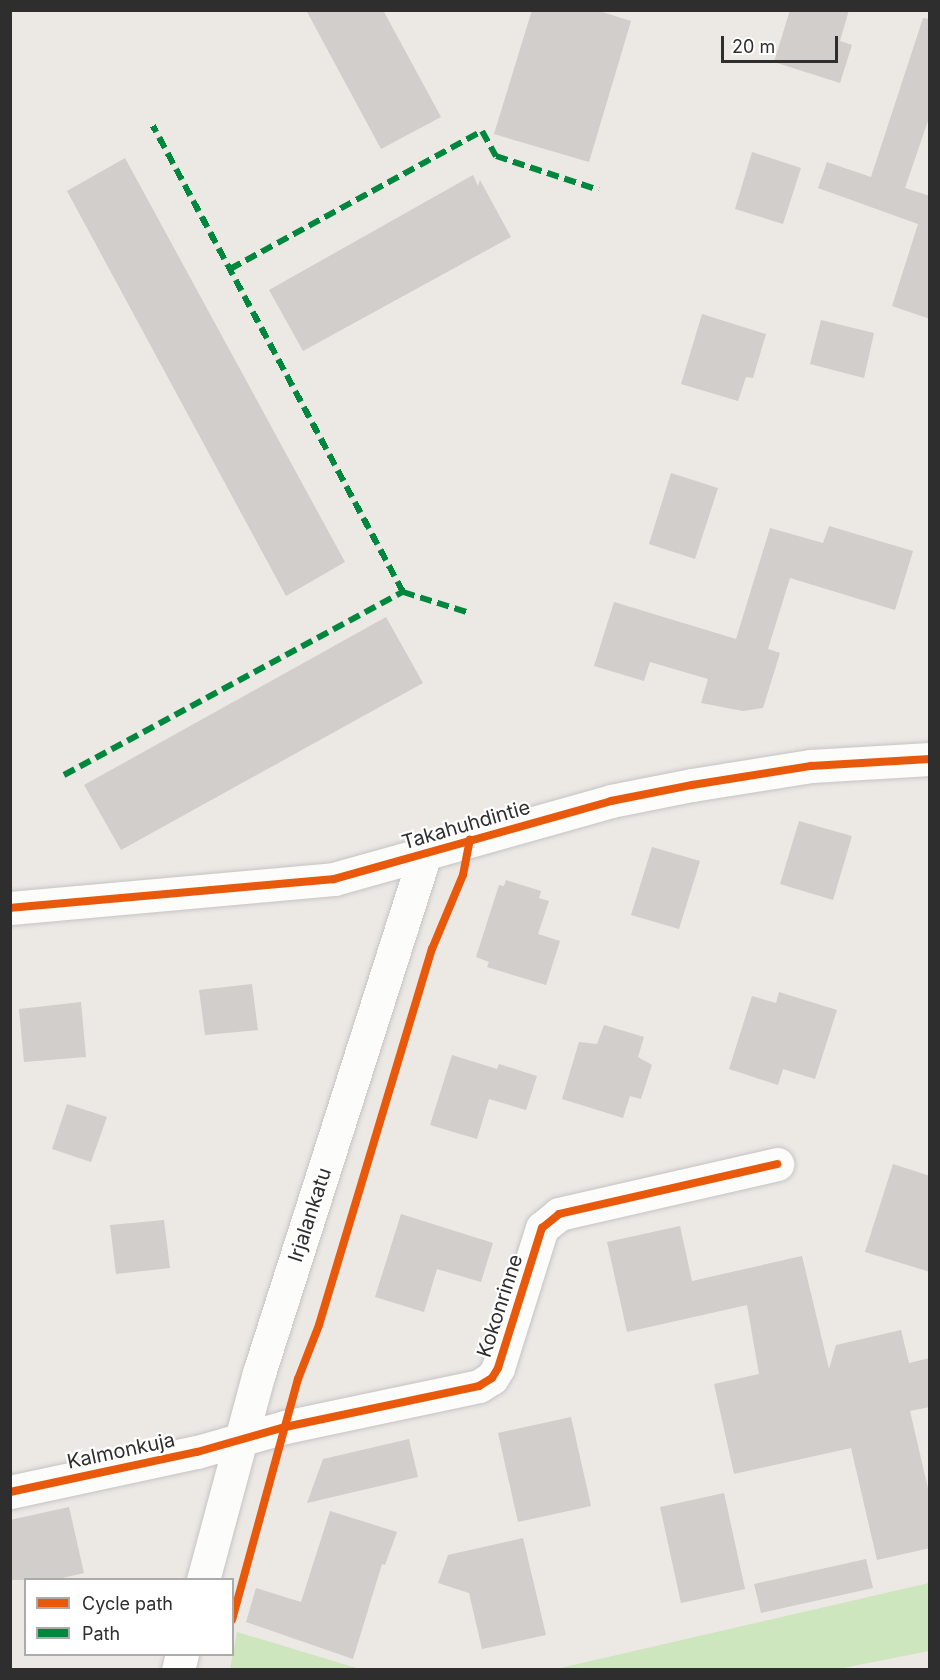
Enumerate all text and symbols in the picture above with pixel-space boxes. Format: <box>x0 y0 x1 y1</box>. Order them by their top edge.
scale bar <box>724 24 841 62</box>
text: 20 m <box>732 36 775 57</box>
street label: Takahuhdintie <box>399 795 533 855</box>
street label: Irjalankatu <box>283 1165 337 1265</box>
street label: Kokonrinne <box>472 1251 528 1361</box>
street label: Kalmonkuja <box>65 1428 177 1474</box>
legend <box>24 1578 234 1656</box>
text: Cycle path <box>82 1593 173 1614</box>
text: Path <box>82 1623 120 1644</box>

